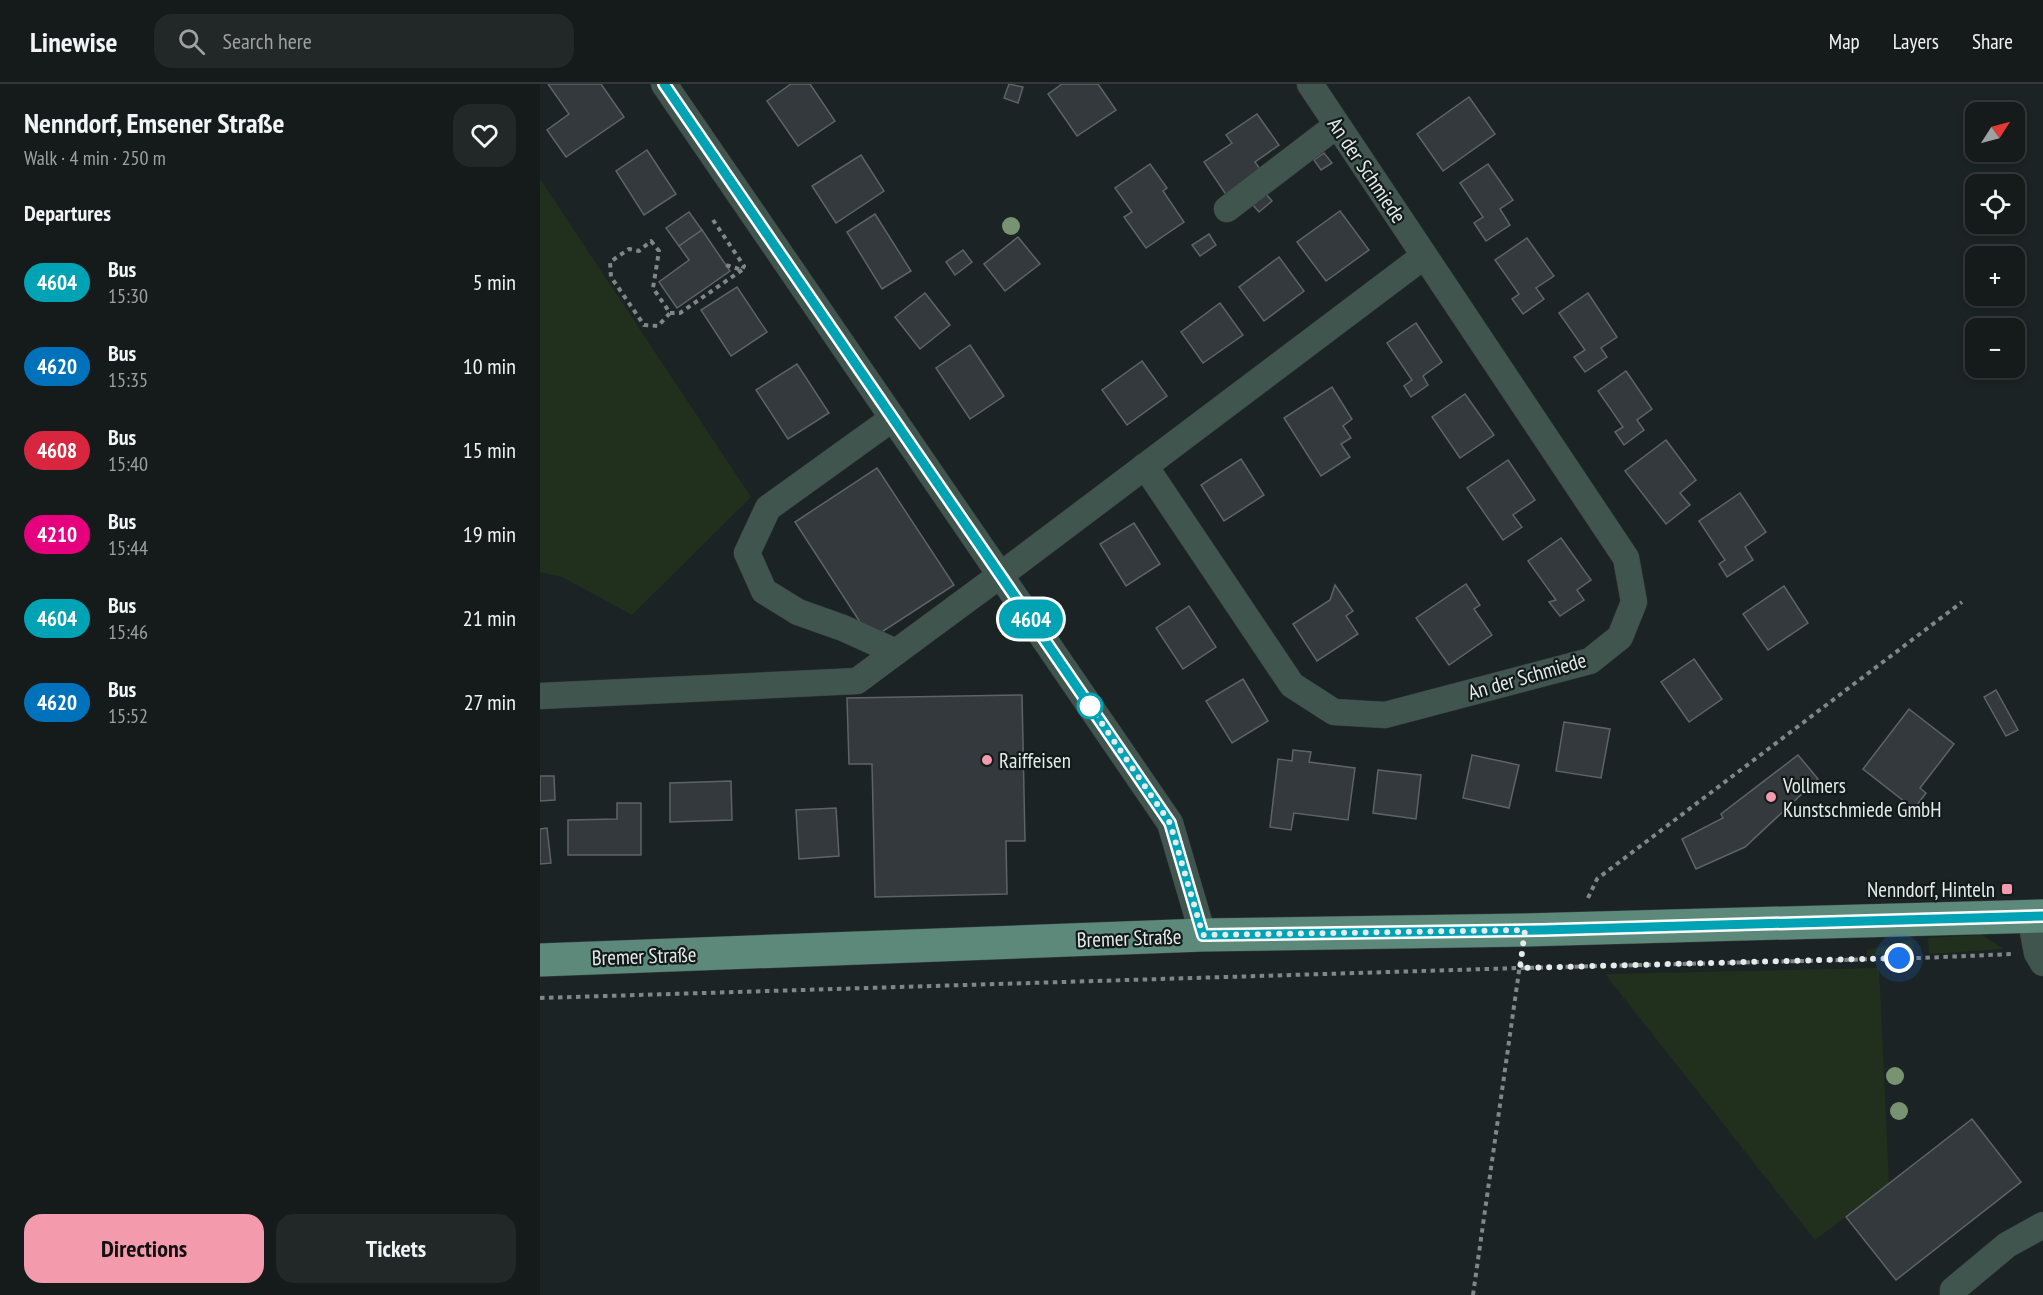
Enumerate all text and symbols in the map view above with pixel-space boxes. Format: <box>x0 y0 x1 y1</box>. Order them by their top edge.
search box <box>154 14 574 68</box>
text: Linewise <box>30 23 118 60</box>
icon: search <box>175 25 208 58</box>
text: Search here <box>223 27 312 55</box>
text: Map <box>1829 28 1860 55</box>
text: Layers <box>1893 28 1939 55</box>
text: Share <box>1972 28 2013 55</box>
north arrow <box>1965 102 2025 162</box>
map controls <box>1965 102 2025 378</box>
text: Nenndorf, Emsener Straße <box>24 104 285 141</box>
button: heart <box>453 104 516 167</box>
street label: An der Schmiede <box>1322 112 1412 228</box>
text: Walk · 4 min · 250 m <box>24 145 166 171</box>
button: locate <box>1965 174 2025 234</box>
text: Departures <box>24 199 111 227</box>
button: + <box>1965 246 2025 306</box>
text: Bus <box>108 255 136 283</box>
text: 5 min <box>473 268 516 296</box>
text: 4604 <box>37 269 77 296</box>
text: 15:30 <box>108 283 148 309</box>
button: − <box>1965 318 2025 378</box>
text: Bus <box>108 339 136 367</box>
text: 10 min <box>463 352 516 380</box>
text: 4620 <box>37 353 77 380</box>
text: 15:35 <box>108 367 148 393</box>
text: Bus <box>108 423 136 451</box>
text: 15 min <box>463 436 516 464</box>
text: 4608 <box>37 437 77 464</box>
text: 15:40 <box>108 451 148 477</box>
text: Bus <box>108 507 136 535</box>
text: 19 min <box>463 520 516 548</box>
text: 4210 <box>37 521 77 548</box>
text: 15:44 <box>108 535 148 561</box>
text: Bus <box>108 591 136 619</box>
line badge: 4604 <box>989 600 1073 638</box>
text: 21 min <box>463 604 516 632</box>
text: 4604 <box>37 605 77 632</box>
text: 4604 <box>1011 606 1051 633</box>
text: 15:46 <box>108 619 148 645</box>
street label: An der Schmiede <box>1465 646 1589 706</box>
text: Bus <box>108 675 136 703</box>
text: 27 min <box>464 688 516 716</box>
text: 4620 <box>37 689 77 716</box>
unlabelled marker <box>1077 693 1103 719</box>
text: 15:52 <box>108 703 148 729</box>
place label: Raiffeisen <box>999 747 1071 774</box>
marker: Raiffeisen <box>980 753 994 767</box>
place label: Vollmers Kunstschmiede GmbH <box>1782 772 1941 823</box>
marker: Vollmers Kunstschmiede GmbH <box>1764 790 1778 804</box>
place label: Nenndorf, Hinteln <box>1867 876 1995 903</box>
marker: Nenndorf, Hinteln <box>2000 882 2014 896</box>
street label: Bremer Straße <box>1076 923 1182 953</box>
street label: Bremer Straße <box>591 941 697 971</box>
your location <box>1884 943 1914 973</box>
button: Directions <box>24 1214 264 1283</box>
button: Tickets <box>276 1214 516 1283</box>

